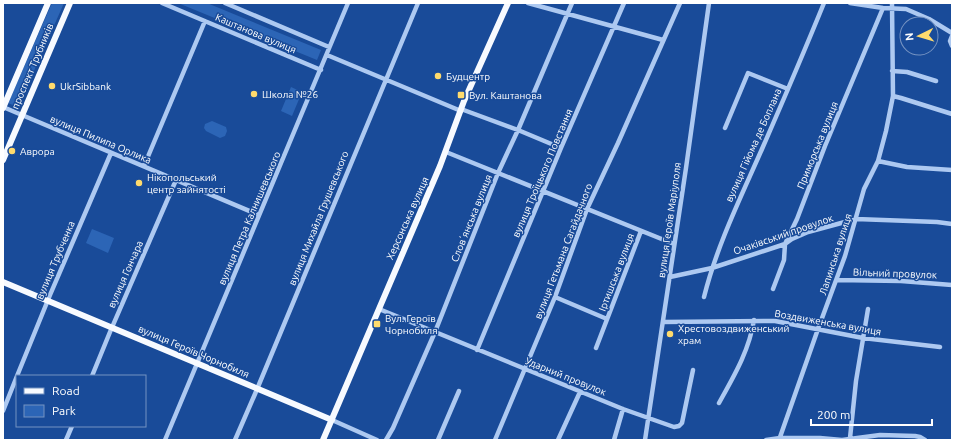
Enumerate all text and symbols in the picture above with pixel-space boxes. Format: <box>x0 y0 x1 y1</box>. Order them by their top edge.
street label: Каштанова вулиця <box>214 11 298 55</box>
north arrow <box>899 16 939 56</box>
street label: проспект Трубників <box>9 22 55 111</box>
text: N <box>903 32 915 41</box>
marker: Будцентр <box>433 71 443 81</box>
place label: Будцентр <box>446 71 490 82</box>
marker: UkrSibbank <box>47 81 57 91</box>
place label: UkrSibbank <box>60 81 111 92</box>
street label: вулиця Гійома де Боплана <box>723 87 784 204</box>
marker: Школа №26 <box>249 89 259 99</box>
place label: Школа №26 <box>262 89 318 100</box>
marker: Вул. Каштанова <box>456 90 466 100</box>
place label: Вул. Каштанова <box>469 90 542 101</box>
street label: Приморська вулиця <box>795 100 840 190</box>
street label: вулиця Троїцького Повстання <box>510 107 575 239</box>
street label: вулиця Пилипа Орлика <box>49 113 153 166</box>
marker: Аврора <box>7 146 17 156</box>
place label: Аврора <box>20 146 55 157</box>
street label: вулиця Михайла Грушевського <box>286 149 351 287</box>
street label: вулиця Петра Калнишевського <box>216 150 283 287</box>
street label: вулиця Героїв Маріуполя <box>656 162 683 279</box>
place label: Нікопольський центр зайнятості <box>147 172 226 195</box>
street label: Словʼянська вулиця <box>449 173 494 264</box>
street label: Херсонська вулиця <box>384 175 431 261</box>
marker: Нікопольський центр зайнятості <box>134 178 144 188</box>
street label: вулиця Гетьмана Сагайдачного <box>532 182 595 321</box>
street label: Очаківський провулок <box>732 212 835 257</box>
street label: Лапинська вулиця <box>817 212 854 296</box>
street label: вулиця Трубченка <box>34 219 77 301</box>
street label: Іртишська вулиця <box>597 232 636 313</box>
street label: вулиця Гончара <box>106 239 145 310</box>
street label: Вільний провулок <box>853 267 937 280</box>
street label: Воздвиженська вулиця <box>774 308 882 337</box>
place label: Вул. Героїв Чорнобиля <box>385 313 438 336</box>
marker: Вул. Героїв Чорнобиля <box>372 319 382 329</box>
street label: вулиця Героїв Чорнобиля <box>137 323 251 380</box>
place label: Хрестовоздвиженський храм <box>678 323 789 346</box>
marker: Хрестовоздвиженський храм <box>665 329 675 339</box>
street label: Ударний провулок <box>524 355 608 398</box>
legend <box>16 375 146 427</box>
text: Road <box>52 384 80 397</box>
scale bar <box>811 401 932 427</box>
text: Park <box>52 404 76 417</box>
text: 200 m <box>817 408 850 421</box>

